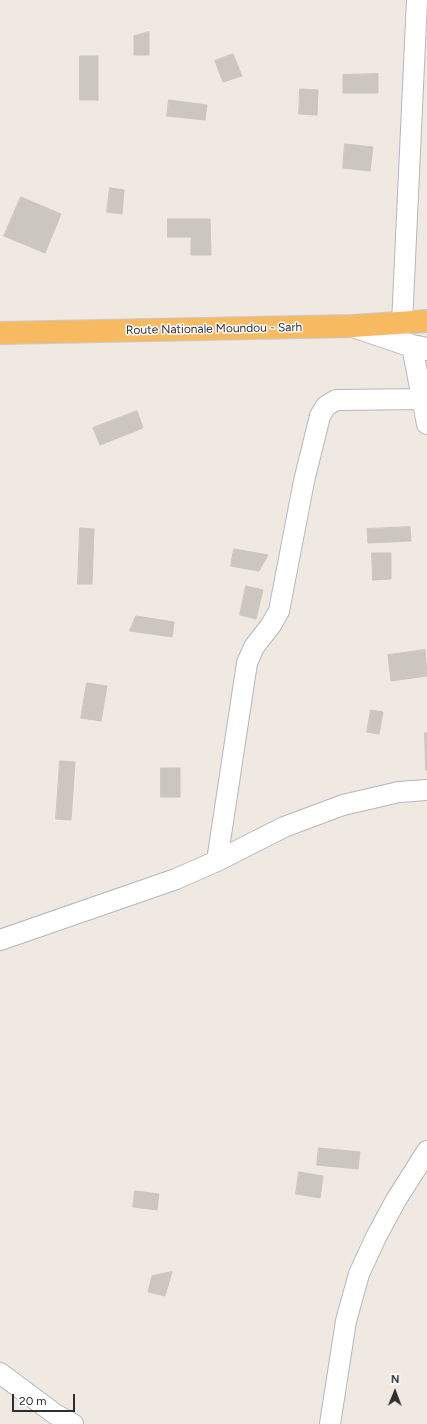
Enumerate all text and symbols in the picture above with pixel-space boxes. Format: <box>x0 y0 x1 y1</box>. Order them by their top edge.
street label: Route Nationale Moundou - Sarh <box>126 320 302 338</box>
north arrow <box>375 1372 415 1412</box>
text: N <box>391 1373 400 1386</box>
scale bar <box>14 1386 77 1412</box>
text: 20 m <box>19 1394 47 1408</box>

